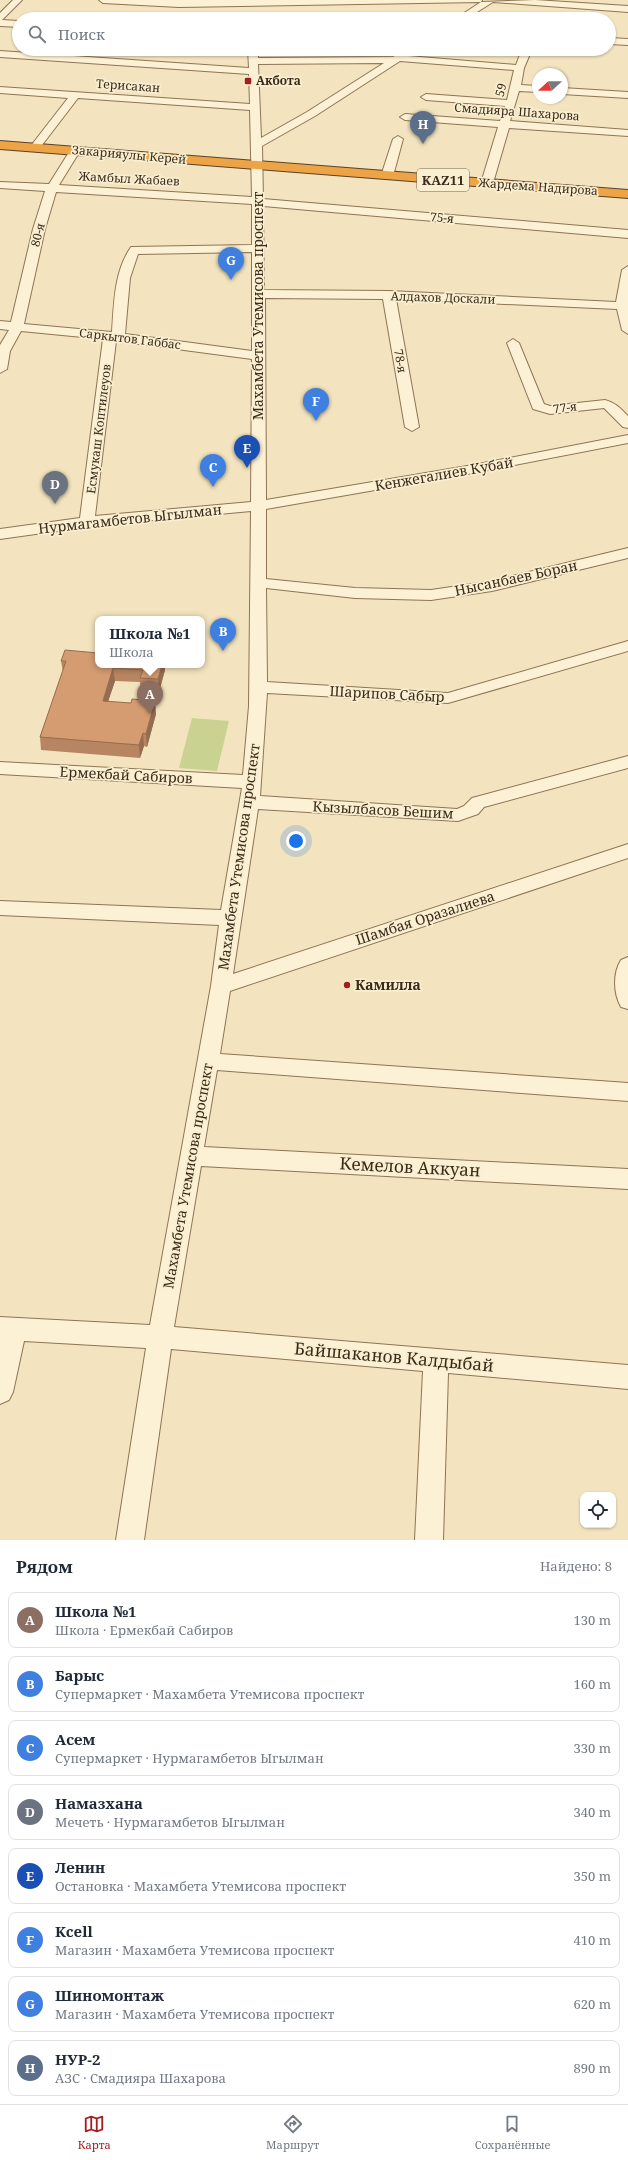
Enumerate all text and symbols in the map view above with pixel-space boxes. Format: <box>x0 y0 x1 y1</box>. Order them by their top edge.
search box <box>12 12 616 56</box>
icon: search <box>26 23 48 45</box>
text: Поиск <box>58 24 105 44</box>
north arrow <box>532 68 568 104</box>
place label: Акбота <box>256 72 301 89</box>
street label: Терисакан <box>95 75 161 96</box>
marker: Акбота <box>243 76 253 86</box>
street label: 59 <box>491 81 510 99</box>
street label: Смадияра Шахарова <box>454 99 580 124</box>
pin: H <box>410 111 436 144</box>
street label: Закарияулы Керей <box>71 141 187 168</box>
street label: Жамбыл Жабаев <box>77 167 180 190</box>
road number: KAZ11 <box>417 169 469 191</box>
street label: Жардема Надирова <box>477 174 599 199</box>
street label: Махамбета Утемисова проспект <box>248 191 267 420</box>
street label: 75-я <box>429 208 455 227</box>
street label: 80-я <box>26 221 49 249</box>
pin: G <box>218 247 244 280</box>
street label: Алдахов Доскали <box>390 287 496 308</box>
street label: Саркытов Габбас <box>78 324 182 353</box>
street label: 78-я <box>390 348 411 374</box>
street label: Есмукаш Коптилеуов <box>82 363 115 495</box>
pin: F <box>303 388 329 421</box>
street label: 77-я <box>552 398 578 417</box>
pin: E <box>234 435 260 468</box>
street label: Кенжегалиев Кубай <box>373 452 515 495</box>
pin: C <box>200 454 226 487</box>
pin: D <box>42 471 68 504</box>
street label: Нурмагамбетов Ыгылман <box>37 499 223 538</box>
street label: Нысанбаев Боран <box>453 555 579 600</box>
popup <box>95 616 205 668</box>
pin: B <box>210 618 236 651</box>
text: Школа №1 <box>109 623 191 643</box>
text: Школа <box>109 643 154 661</box>
pin: A <box>137 681 163 714</box>
street label: Шарипов Сабыр <box>329 681 445 706</box>
street label: Махамбета Утемисова проспект <box>213 742 264 971</box>
street label: Ермекбай Сабиров <box>59 762 193 787</box>
street label: Кызылбасов Бешим <box>312 796 454 823</box>
your location <box>286 831 306 851</box>
street label: Шамбая Оразалиева <box>353 886 497 949</box>
place label: Камилла <box>355 975 421 994</box>
marker: Камилла <box>342 980 352 990</box>
street label: Махамбета Утемисова проспект <box>158 1061 217 1290</box>
street label: Кемелов Аккуан <box>339 1151 481 1182</box>
street label: Байшаканов Калдыбай <box>293 1336 495 1377</box>
map controls <box>580 1492 616 1528</box>
button: locate <box>580 1492 616 1528</box>
text: Рядом <box>16 1555 73 1578</box>
text: Найдено: 8 <box>540 1557 612 1575</box>
text: Школа №1 <box>55 1601 137 1621</box>
text: A <box>25 1611 35 1629</box>
text: 130 m <box>574 1611 611 1629</box>
text: Школа · Ермекбай Сабиров <box>55 1621 233 1639</box>
text: Барыс <box>55 1665 104 1685</box>
text: B <box>26 1675 34 1693</box>
text: 160 m <box>574 1675 611 1693</box>
text: Супермаркет · Махамбета Утемисова проспект <box>55 1685 364 1703</box>
text: Асем <box>55 1729 95 1749</box>
text: C <box>26 1739 34 1757</box>
text: 330 m <box>574 1739 611 1757</box>
text: Супермаркет · Нурмагамбетов Ыгылман <box>55 1749 324 1767</box>
text: Намазхана <box>55 1793 143 1813</box>
text: D <box>25 1803 35 1821</box>
text: 340 m <box>574 1803 611 1821</box>
text: Мечеть · Нурмагамбетов Ыгылман <box>55 1813 285 1831</box>
text: Ленин <box>55 1857 105 1877</box>
text: E <box>26 1867 34 1885</box>
text: 350 m <box>574 1867 611 1885</box>
text: Остановка · Махамбета Утемисова проспект <box>55 1877 346 1895</box>
text: Kcell <box>55 1921 93 1941</box>
text: F <box>26 1931 34 1949</box>
text: 410 m <box>574 1931 611 1949</box>
text: Магазин · Махамбета Утемисова проспект <box>55 1941 334 1959</box>
text: Шиномонтаж <box>55 1985 164 2005</box>
text: G <box>25 1995 35 2013</box>
text: 620 m <box>574 1995 611 2013</box>
text: Магазин · Махамбета Утемисова проспект <box>55 2005 334 2023</box>
text: НУР-2 <box>55 2049 100 2069</box>
text: H <box>25 2059 35 2077</box>
text: 890 m <box>574 2059 611 2077</box>
text: АЗС · Смадияра Шахарова <box>55 2069 226 2087</box>
tab: Карта <box>78 2113 111 2152</box>
tab: Маршрут <box>266 2113 319 2152</box>
tab: Сохранённые <box>475 2113 550 2152</box>

